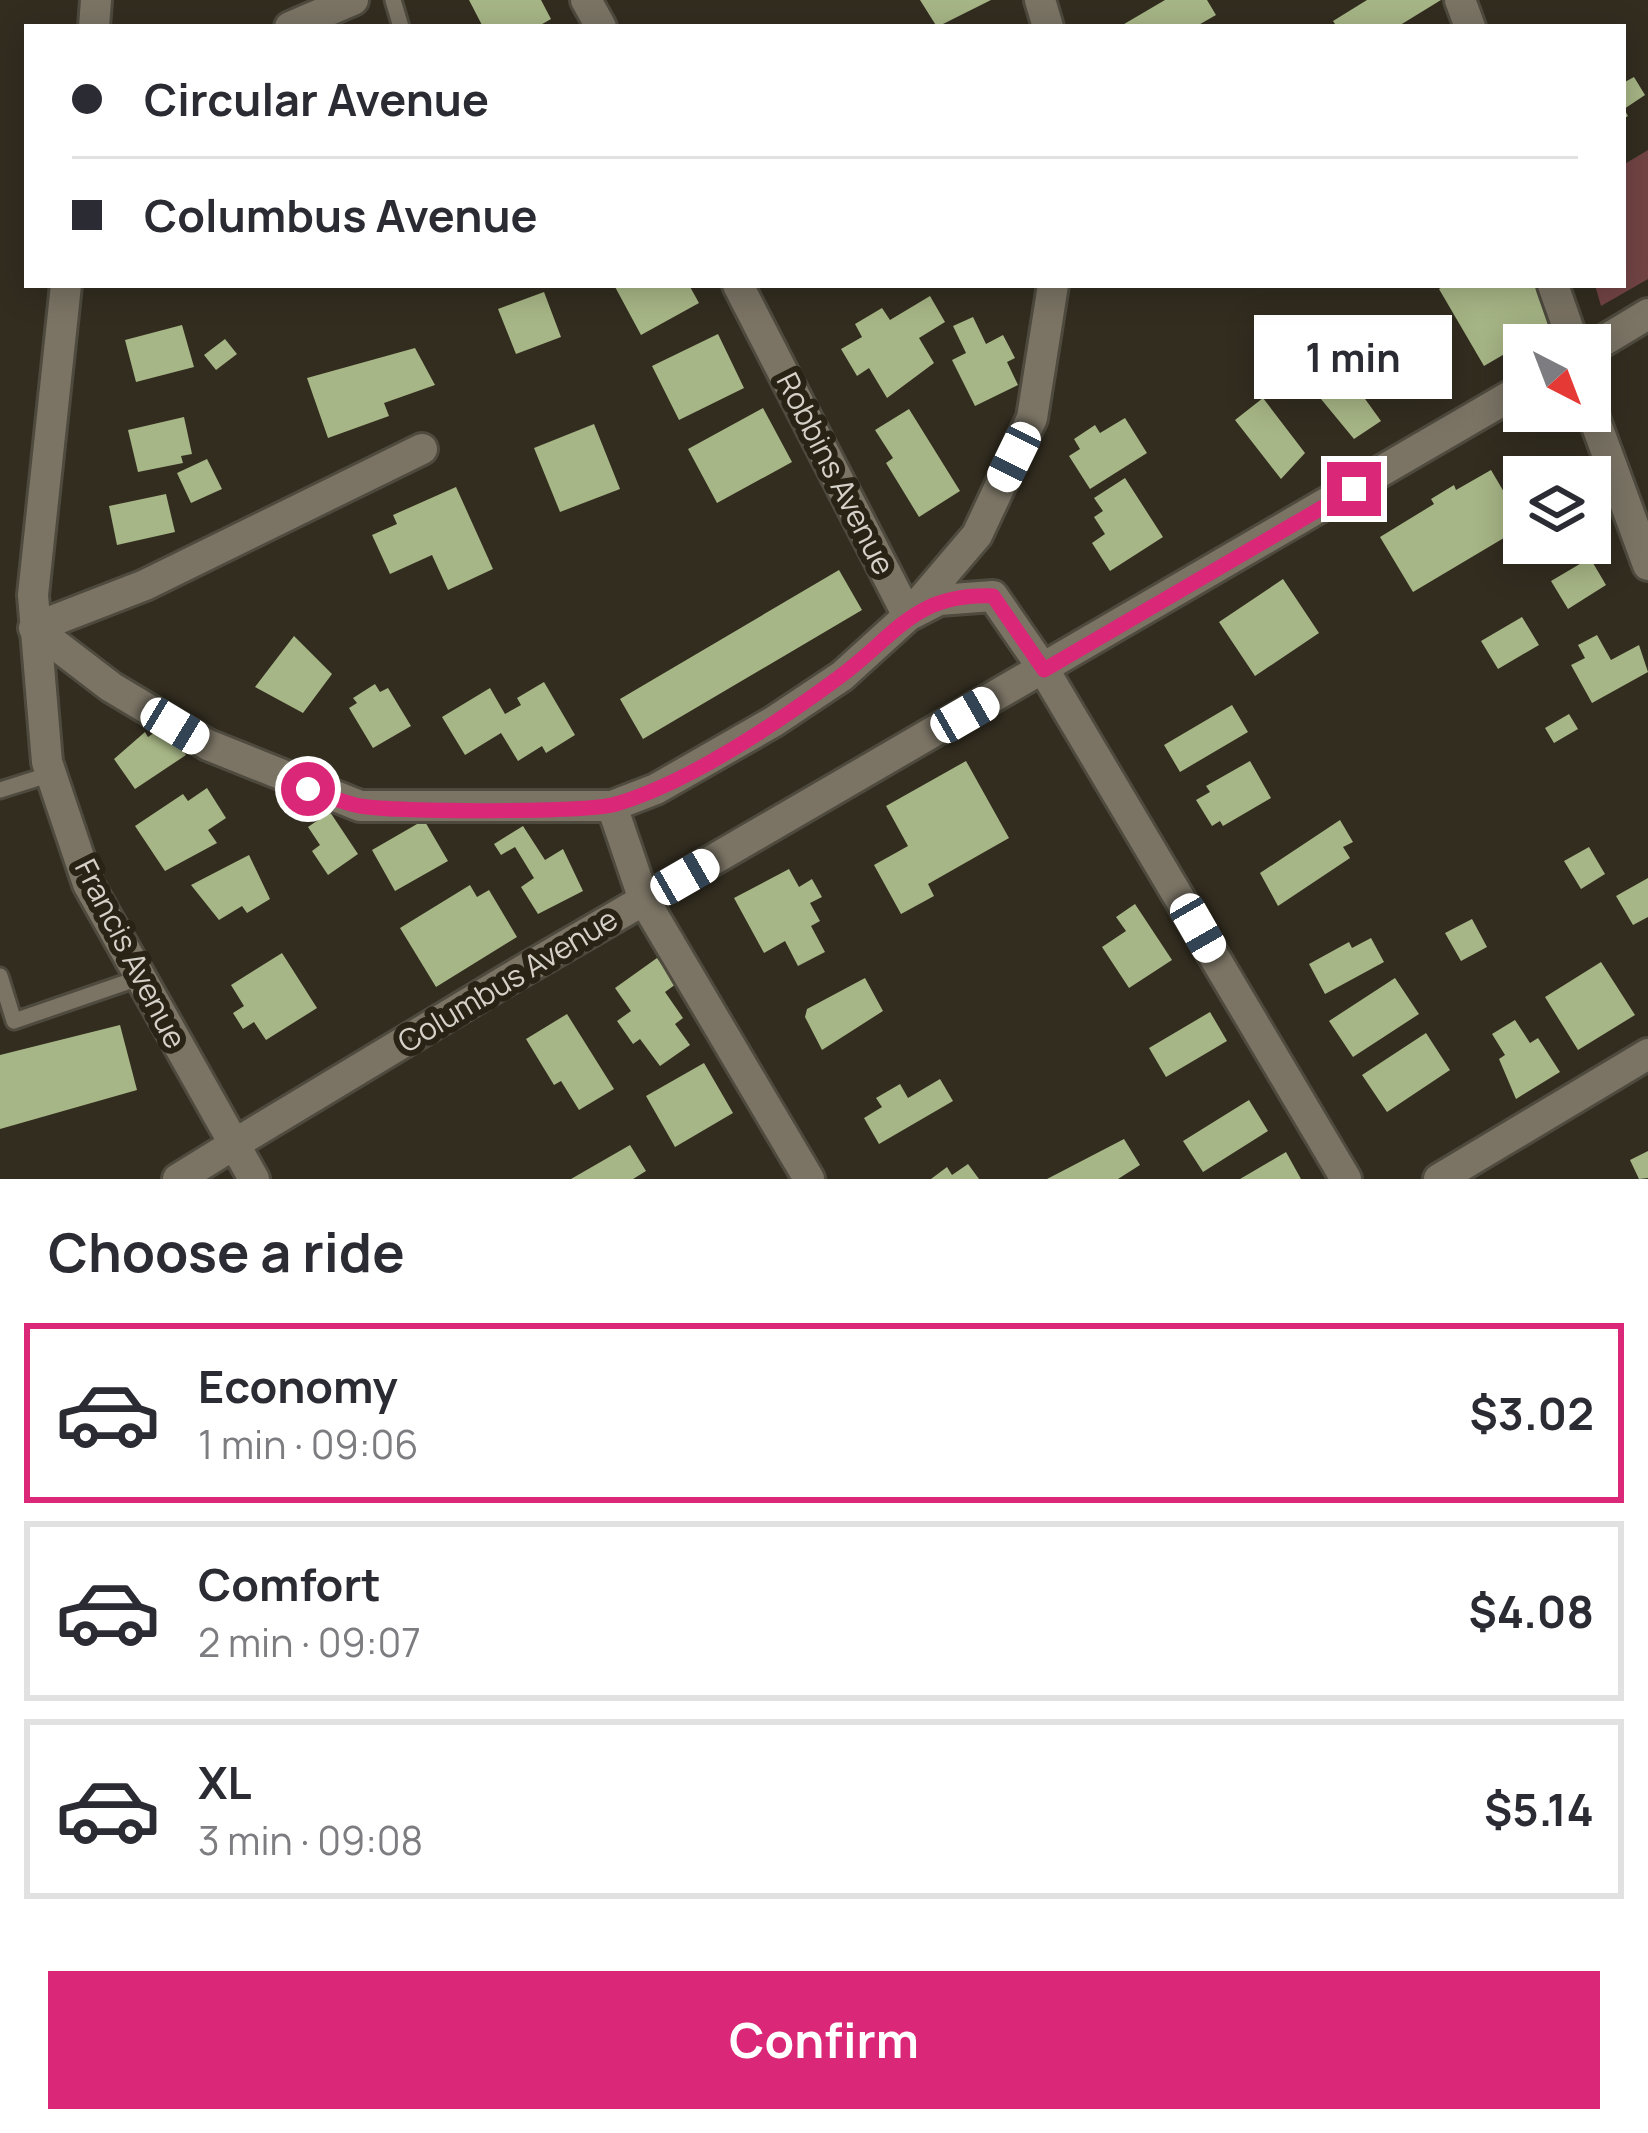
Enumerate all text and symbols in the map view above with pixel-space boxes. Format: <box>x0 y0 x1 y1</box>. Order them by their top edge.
text: Circular Avenue <box>144 68 489 130</box>
text: Columbus Avenue <box>144 184 538 246</box>
callout: 1 min <box>1255 315 1453 399</box>
north arrow <box>1503 324 1611 432</box>
map controls <box>1503 324 1611 564</box>
text: 1 min <box>1305 330 1401 384</box>
street label: Robbins Avenue <box>768 365 905 581</box>
car <box>982 417 1046 497</box>
button: layers <box>1503 456 1611 564</box>
route end <box>1327 462 1381 516</box>
car <box>925 681 1005 749</box>
car <box>135 692 215 760</box>
route start <box>281 762 335 816</box>
car <box>645 843 725 911</box>
street label: Francis Avenue <box>66 852 197 1055</box>
car <box>1164 888 1232 968</box>
street label: Columbus Avenue <box>390 898 625 1062</box>
text: Choose a ride <box>48 1214 405 1288</box>
text: Economy <box>198 1355 398 1417</box>
icon: car <box>54 1359 162 1467</box>
text: $3.02 <box>1470 1382 1594 1444</box>
text: 1 min · 09:06 <box>198 1417 418 1471</box>
text: Comfort <box>198 1553 381 1615</box>
icon: car <box>54 1557 162 1665</box>
text: $4.08 <box>1468 1580 1594 1642</box>
text: 2 min · 09:07 <box>198 1615 421 1669</box>
text: XL <box>198 1751 252 1813</box>
icon: car <box>54 1755 162 1863</box>
text: $5.14 <box>1484 1778 1594 1840</box>
text: 3 min · 09:08 <box>198 1813 423 1867</box>
button: Confirm <box>48 1971 1600 2109</box>

